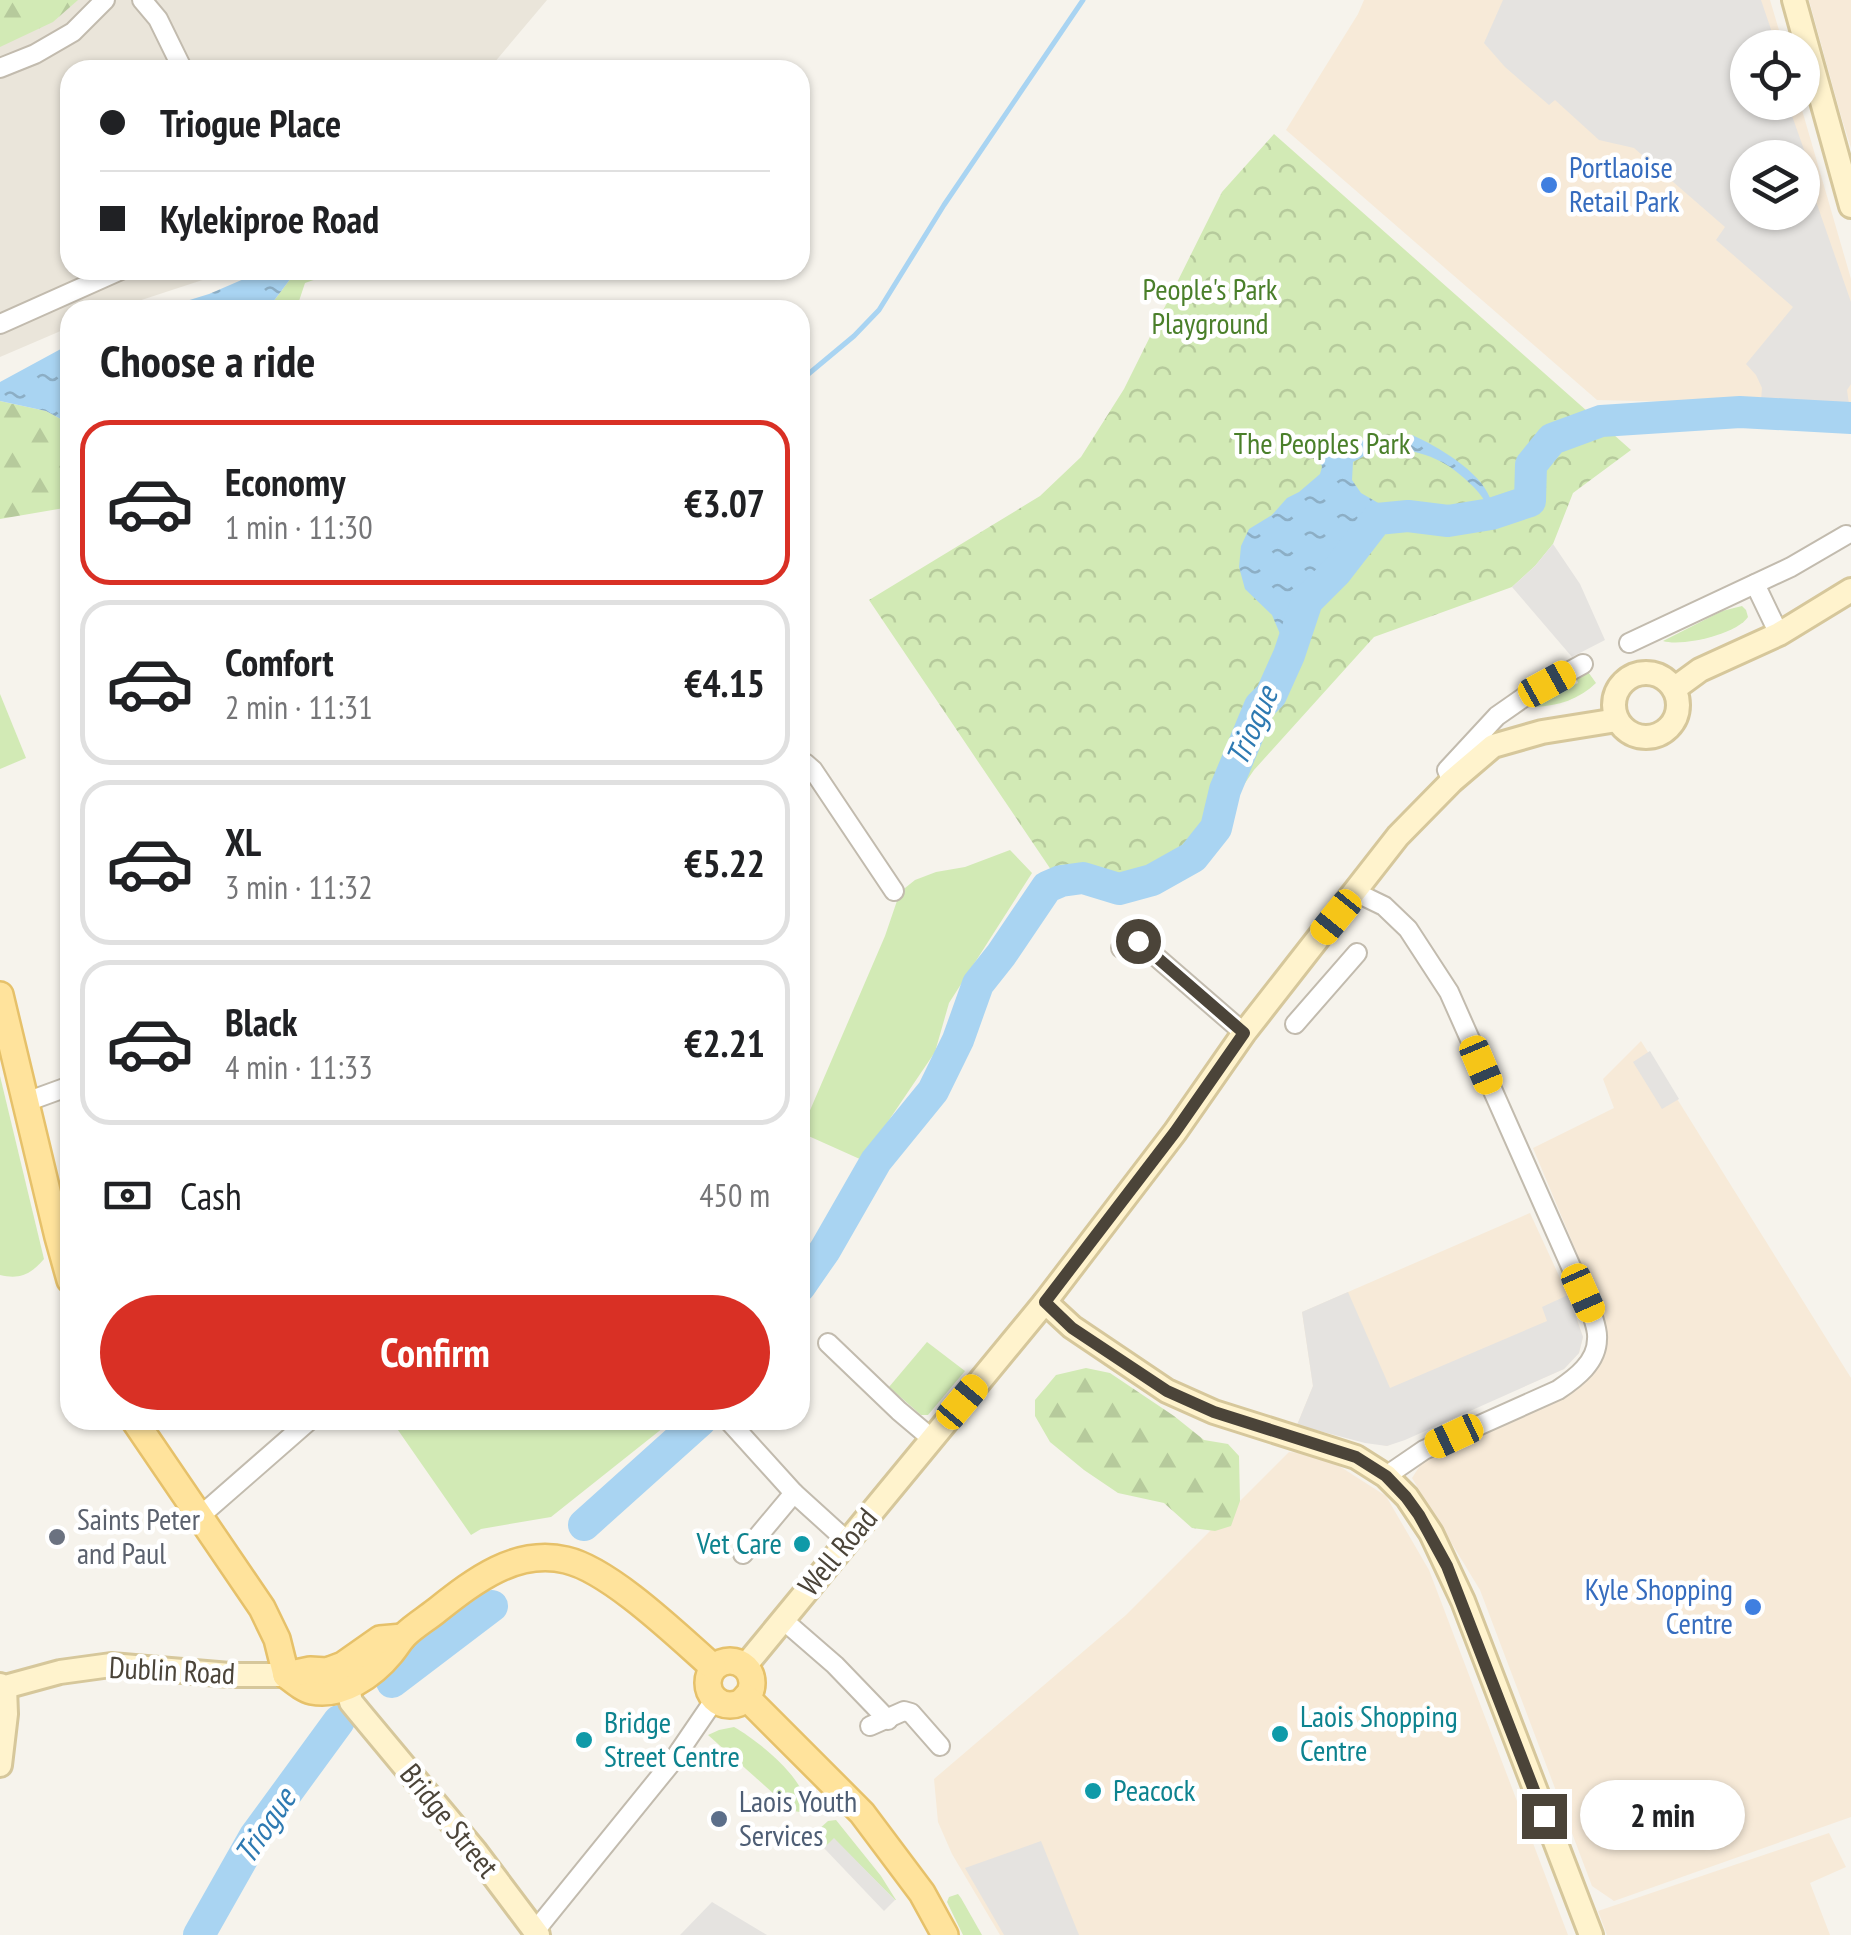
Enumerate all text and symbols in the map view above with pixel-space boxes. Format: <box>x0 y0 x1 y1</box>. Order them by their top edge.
map controls <box>1730 30 1820 230</box>
button: locate <box>1730 30 1820 120</box>
text: Triogue Place <box>160 98 341 147</box>
button: layers <box>1730 140 1820 230</box>
place label: Portlaoise Retail Park <box>1569 147 1680 220</box>
marker: Portlaoise Retail Park <box>1538 174 1560 196</box>
text: Kylekiproe Road <box>160 194 379 243</box>
park label: People's Park Playground <box>1143 269 1278 342</box>
text: Choose a ride <box>100 331 315 389</box>
park label: The Peoples Park <box>1234 423 1411 462</box>
text: Economy <box>225 457 345 506</box>
icon: car <box>105 458 195 548</box>
text: €3.07 <box>684 478 765 527</box>
text: 1 min · 11:30 <box>225 506 373 548</box>
text: Comfort <box>225 637 334 686</box>
icon: car <box>105 638 195 728</box>
car <box>1513 656 1581 712</box>
text: €4.15 <box>684 658 765 707</box>
water label: Triogue <box>1215 678 1288 772</box>
text: 2 min · 11:31 <box>225 686 373 728</box>
text: XL <box>225 817 261 866</box>
icon: car <box>105 818 195 908</box>
text: €5.22 <box>684 838 765 887</box>
text: 3 min · 11:32 <box>225 866 373 908</box>
car <box>1305 884 1367 950</box>
route start <box>1116 919 1161 964</box>
text: Black <box>225 997 298 1046</box>
icon: car <box>105 998 195 1088</box>
text: €2.21 <box>684 1018 765 1067</box>
car <box>1455 1032 1507 1098</box>
text: 4 min · 11:33 <box>225 1046 373 1088</box>
icon: cash <box>100 1168 155 1223</box>
text: Cash <box>180 1171 242 1220</box>
text: 450 m <box>699 1174 770 1216</box>
car <box>1557 1259 1609 1327</box>
button: Confirm <box>100 1295 770 1410</box>
car <box>931 1369 993 1435</box>
car <box>1420 1410 1488 1462</box>
place label: Saints Peter and Paul <box>77 1499 201 1572</box>
street label: Well Road <box>789 1499 885 1603</box>
place label: Vet Care <box>696 1523 782 1562</box>
marker: Saints Peter and Paul <box>46 1526 68 1548</box>
marker: Vet Care <box>791 1533 813 1555</box>
place label: Kyle Shopping Centre <box>1585 1569 1733 1642</box>
marker: Kyle Shopping Centre <box>1742 1596 1764 1618</box>
street label: Dublin Road <box>108 1647 236 1692</box>
place label: Laois Shopping Centre <box>1300 1696 1458 1769</box>
place label: Bridge Street Centre <box>604 1702 740 1775</box>
marker: Laois Shopping Centre <box>1269 1723 1291 1745</box>
marker: Bridge Street Centre <box>573 1729 595 1751</box>
street label: Bridge Street <box>392 1755 508 1886</box>
place label: Peacock <box>1113 1770 1196 1809</box>
water label: Triogue <box>224 1778 306 1871</box>
marker: Peacock <box>1082 1780 1104 1802</box>
place label: Laois Youth Services <box>739 1781 857 1854</box>
callout: 2 min <box>1579 1781 1744 1851</box>
route end <box>1522 1794 1567 1839</box>
text: 2 min <box>1630 1794 1695 1836</box>
marker: Laois Youth Services <box>708 1808 730 1830</box>

